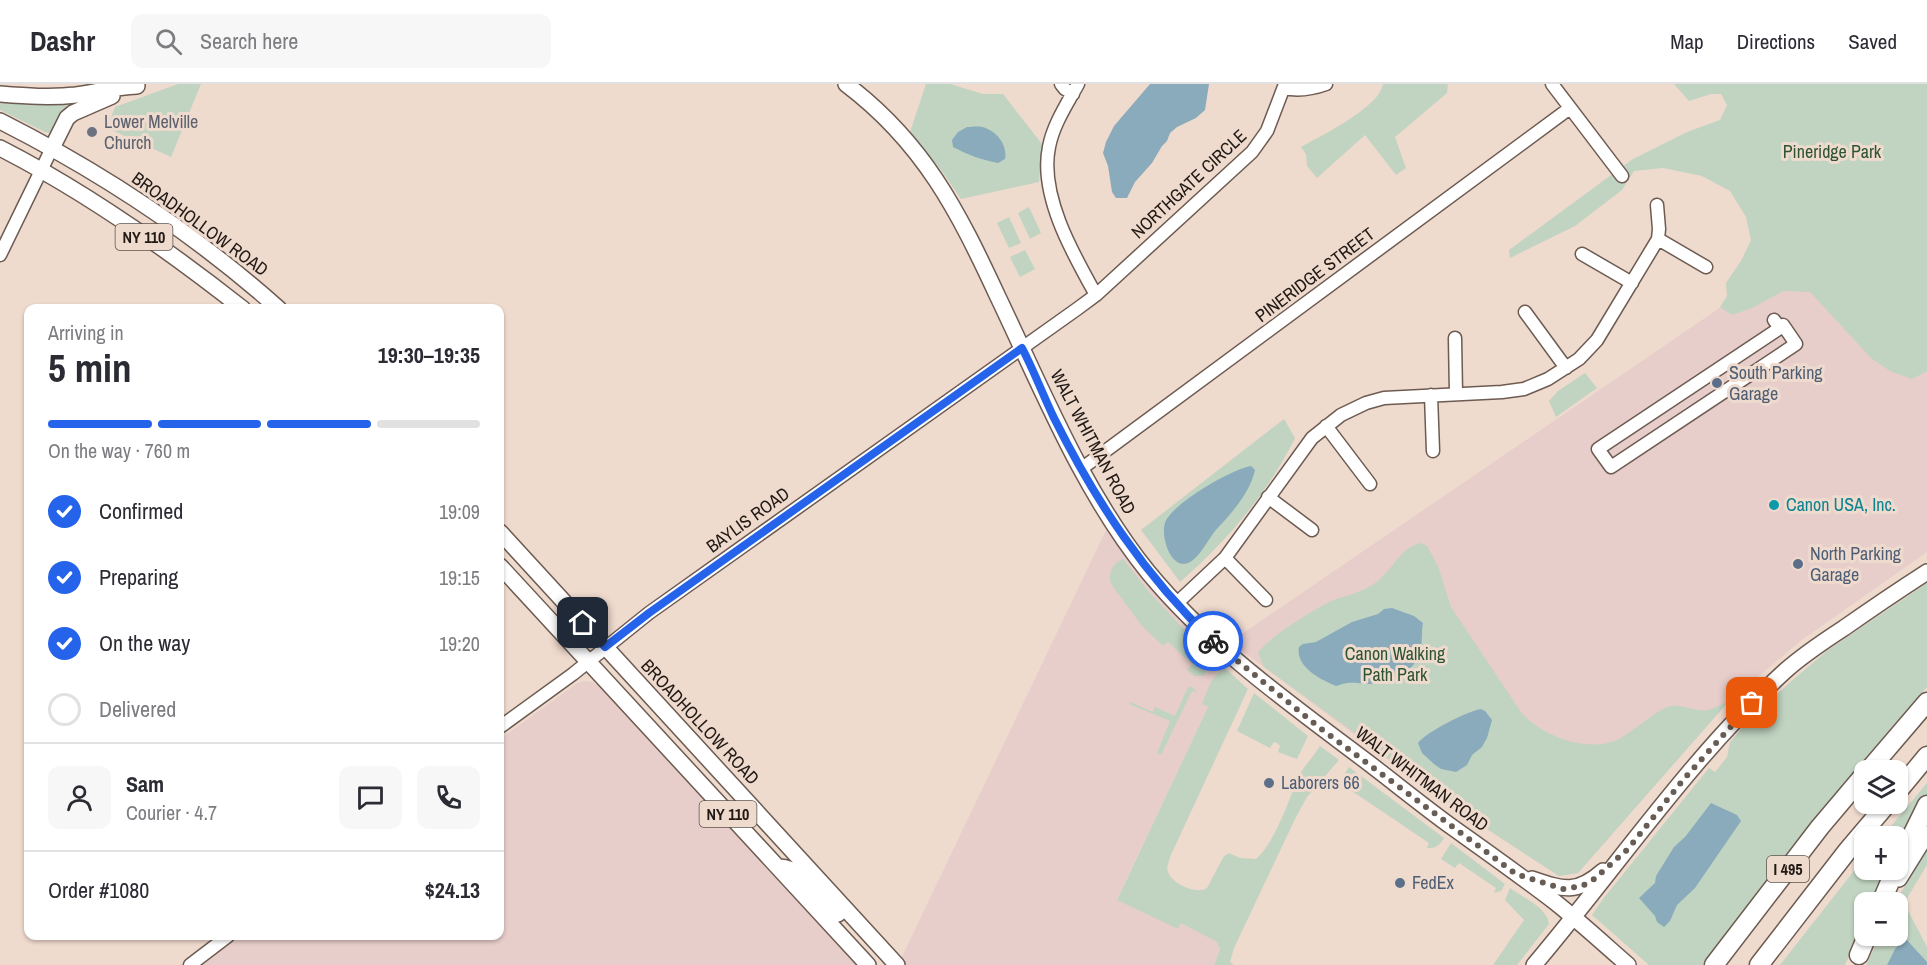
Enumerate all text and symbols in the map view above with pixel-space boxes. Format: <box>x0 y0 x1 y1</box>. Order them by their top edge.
search box <box>131 14 551 68</box>
text: Dashr <box>30 22 95 60</box>
icon: search <box>152 25 185 58</box>
text: Search here <box>200 26 298 56</box>
text: Map <box>1670 27 1704 56</box>
text: Directions <box>1737 27 1815 56</box>
text: Saved <box>1848 27 1897 56</box>
place label: Lower Melville Church <box>104 109 198 155</box>
street label: NORTHGATE CIRCLE <box>1125 123 1252 244</box>
marker: Lower Melville Church <box>85 125 99 139</box>
park label: Pineridge Park <box>1783 139 1882 164</box>
street label: BROADHOLLOW ROAD <box>127 166 274 282</box>
street label: PINERIDGE STREET <box>1250 221 1380 328</box>
road number: NY 110 <box>116 224 172 250</box>
text: Arriving in <box>48 319 124 346</box>
text: 19:30–19:35 <box>378 340 480 370</box>
text: 5 min <box>48 342 132 394</box>
place label: South Parking Garage <box>1729 360 1823 406</box>
street label: WALT WHITMAN ROAD <box>1045 365 1142 518</box>
marker: South Parking Garage <box>1710 376 1724 390</box>
text: On the way · 760 m <box>48 437 190 464</box>
street label: BAYLIS ROAD <box>701 481 794 558</box>
place label: Canon USA, Inc. <box>1786 492 1896 517</box>
icon: check <box>48 495 81 528</box>
text: Confirmed <box>99 496 183 526</box>
text: 19:09 <box>439 498 480 525</box>
marker: Canon USA, Inc. <box>1767 498 1781 512</box>
place label: North Parking Garage <box>1810 541 1902 587</box>
marker: North Parking Garage <box>1791 557 1805 571</box>
icon: check <box>48 561 81 594</box>
text: Preparing <box>99 562 178 592</box>
text: 19:15 <box>439 564 480 591</box>
pin <box>557 597 608 648</box>
icon: home <box>566 606 599 639</box>
courier <box>1183 611 1243 671</box>
icon: bike <box>1197 625 1230 658</box>
icon: check <box>48 627 81 660</box>
text: On the way <box>99 628 190 658</box>
text: 19:20 <box>439 630 480 657</box>
park label: Canon Walking Path Park <box>1345 641 1446 687</box>
street label: BROADHOLLOW ROAD <box>636 653 765 790</box>
pin <box>1726 677 1777 728</box>
icon: bag <box>1735 686 1768 719</box>
text: Delivered <box>99 694 176 724</box>
street label: WALT WHITMAN ROAD <box>1351 720 1494 837</box>
map controls <box>1854 760 1908 946</box>
button: layers <box>1854 760 1908 814</box>
button: person <box>48 766 111 829</box>
button: chat <box>339 766 402 829</box>
button: phone <box>417 766 480 829</box>
text: Sam <box>126 769 164 799</box>
place label: Laborers 66 <box>1281 770 1360 795</box>
marker: Laborers 66 <box>1262 776 1276 790</box>
text: Courier · 4.7 <box>126 799 217 826</box>
road number: NY 110 <box>700 801 756 827</box>
button: + <box>1854 826 1908 880</box>
road number: I 495 <box>1767 856 1809 882</box>
place label: FedEx <box>1412 870 1455 895</box>
text: Order #1080 <box>48 875 149 905</box>
text: $24.13 <box>425 875 480 905</box>
marker: FedEx <box>1393 876 1407 890</box>
button: − <box>1854 892 1908 946</box>

